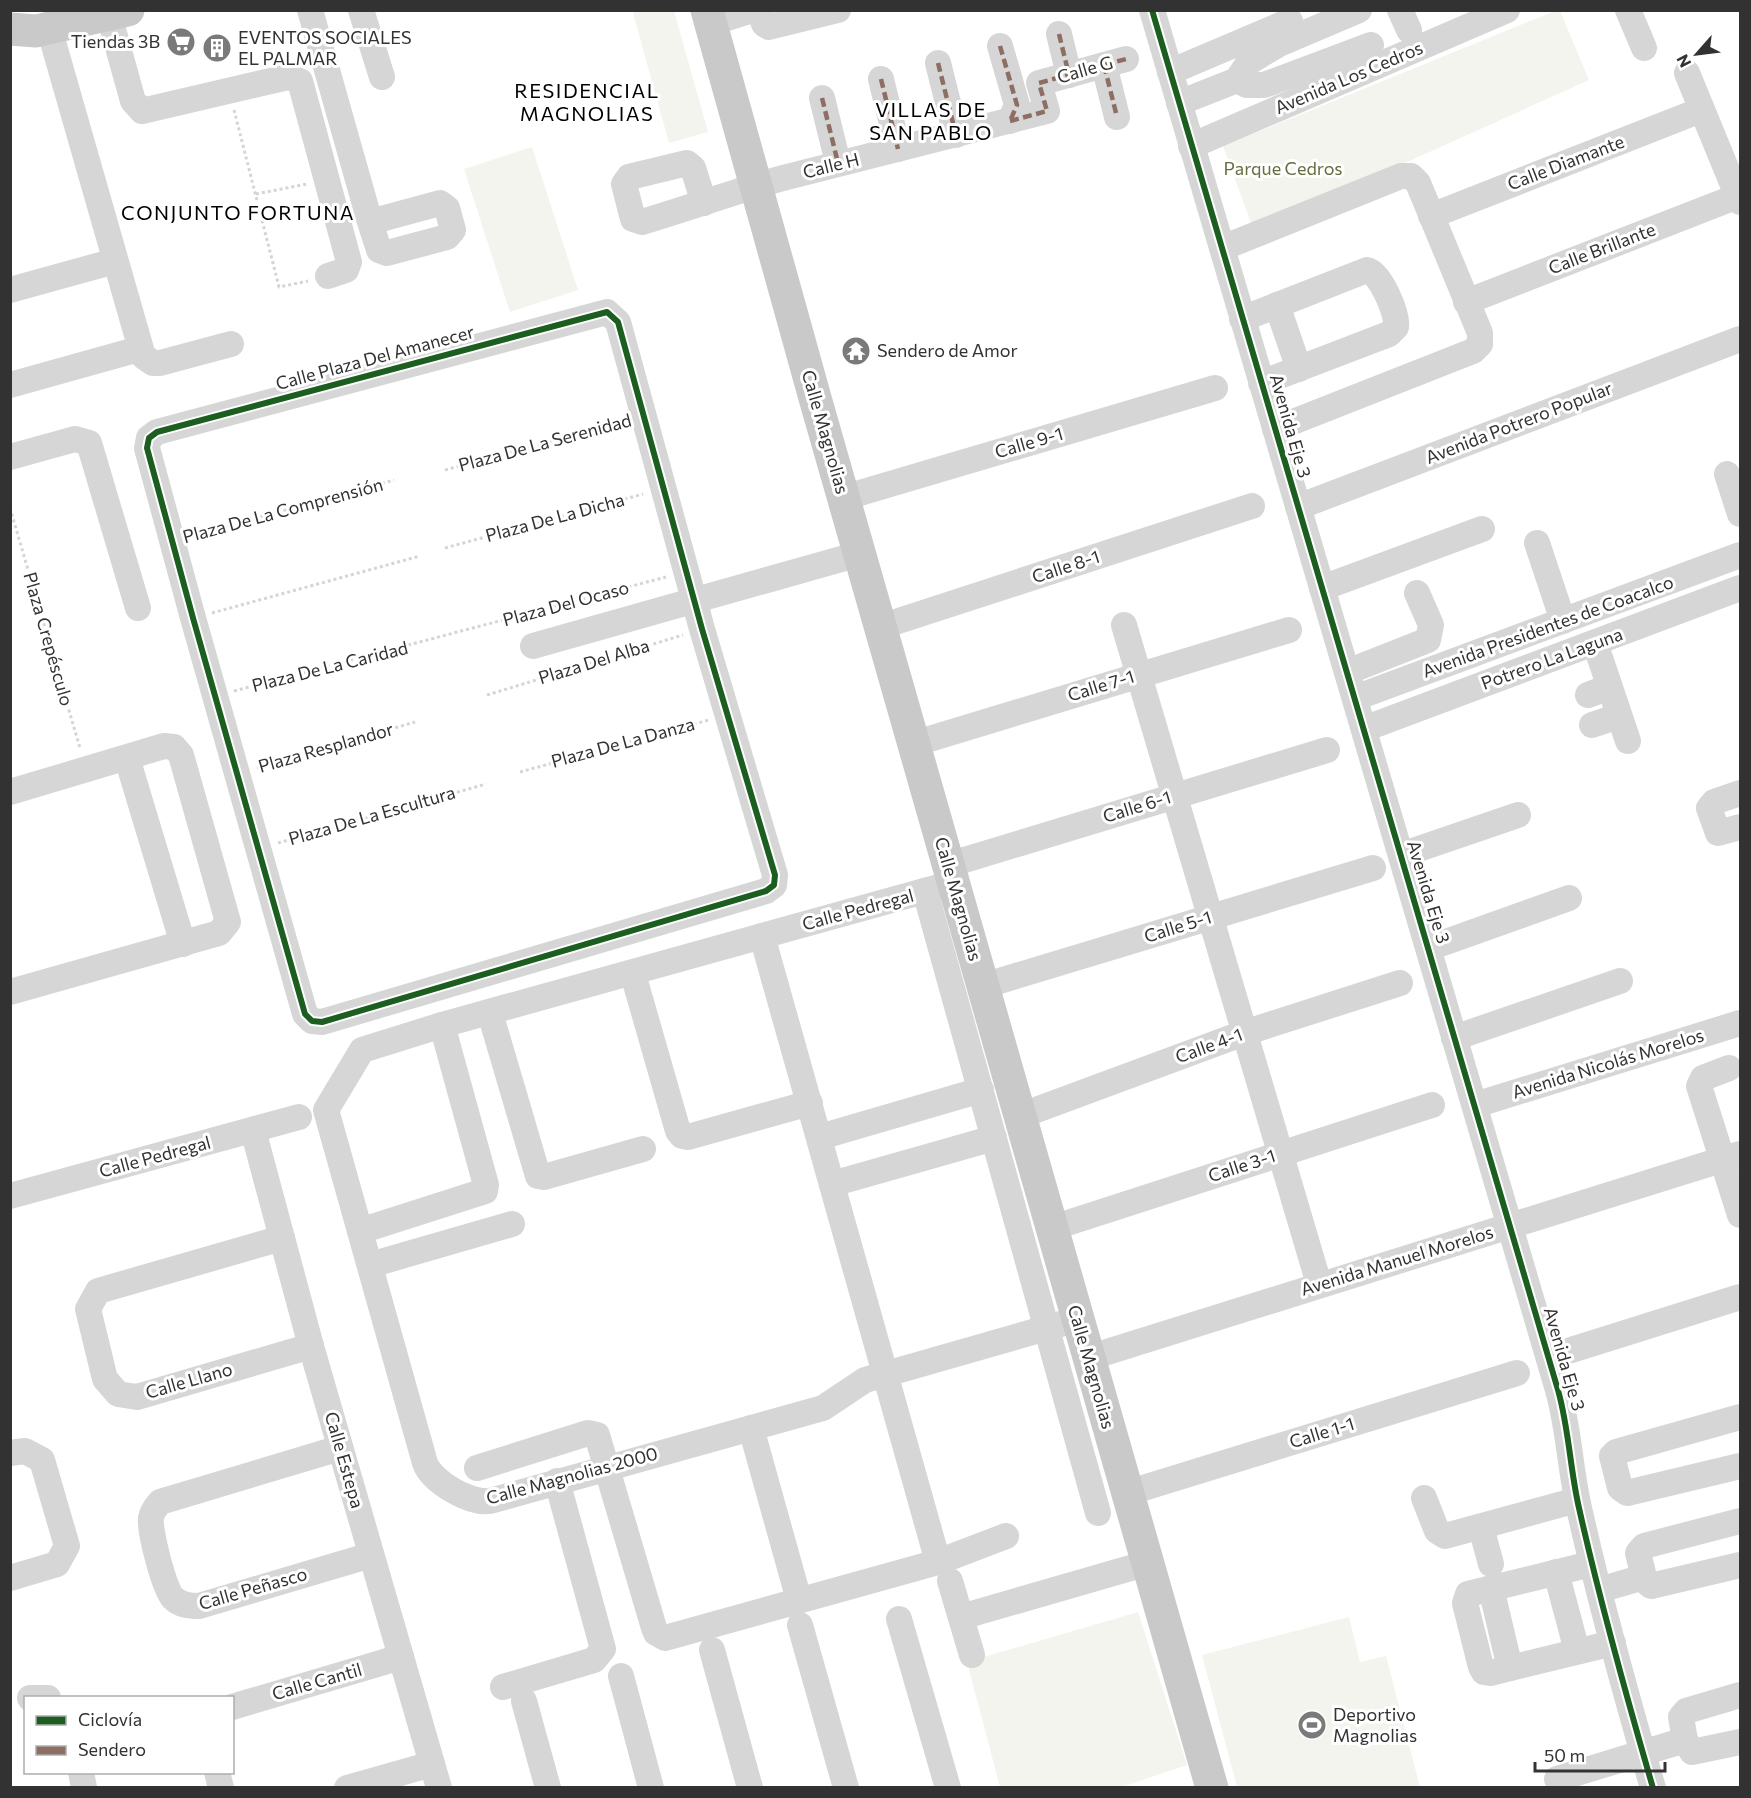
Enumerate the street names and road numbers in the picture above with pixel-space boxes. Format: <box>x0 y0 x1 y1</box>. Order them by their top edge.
street label: Avenida Los Cedros <box>1271 36 1426 118</box>
street label: Calle G <box>1054 51 1115 87</box>
street label: Calle Diamante <box>1504 130 1627 194</box>
street label: Calle H <box>800 147 861 183</box>
street label: Calle Brillante <box>1545 218 1658 279</box>
street label: Calle Plaza Del Amanecer <box>273 320 476 394</box>
street label: Calle Magnolias <box>798 367 854 496</box>
street label: Avenida Eje 3 <box>1266 371 1316 480</box>
street label: Avenida Potrero Popular <box>1422 376 1615 468</box>
street label: Plaza De La Serenidad <box>456 408 634 476</box>
street label: Calle 9-1 <box>992 422 1065 462</box>
street label: Plaza De La Comprensión <box>180 473 385 547</box>
street label: Plaza De La Dicha <box>483 488 627 546</box>
street label: Calle 8-1 <box>1029 545 1102 587</box>
street label: Plaza Crepésculo <box>19 569 79 708</box>
street label: Avenida Presidentes de Coacalco <box>1419 570 1676 682</box>
street label: Plaza Del Ocaso <box>500 576 631 630</box>
street label: Potrero La Laguna <box>1478 622 1625 694</box>
street label: Plaza Del Alba <box>536 634 652 688</box>
street label: Plaza De La Caridad <box>249 636 410 696</box>
street label: Calle 7-1 <box>1065 664 1137 706</box>
street label: Plaza De La Danza <box>549 712 697 772</box>
street label: Plaza Resplandor <box>256 717 396 777</box>
street label: Plaza De La Escultura <box>286 781 458 849</box>
street label: Calle 6-1 <box>1100 785 1173 827</box>
street label: Calle Magnolias <box>931 834 987 963</box>
street label: Avenida Eje 3 <box>1403 837 1455 946</box>
street label: Calle Pedregal <box>799 884 916 935</box>
street label: Calle 5-1 <box>1141 905 1214 947</box>
street label: Calle 4-1 <box>1172 1023 1245 1067</box>
street label: Avenida Nicolás Morelos <box>1509 1023 1706 1103</box>
street label: Calle Pedregal <box>96 1131 213 1182</box>
street label: Calle 3-1 <box>1205 1144 1278 1186</box>
street label: Avenida Manuel Morelos <box>1298 1220 1496 1300</box>
street label: Calle Magnolias <box>1064 1302 1120 1431</box>
street label: Avenida Eje 3 <box>1540 1304 1590 1413</box>
street label: Calle Llano <box>143 1357 235 1403</box>
street label: Calle Estepa <box>321 1409 369 1511</box>
street label: Calle 1-1 <box>1287 1412 1357 1452</box>
street label: Calle Magnolias 2000 <box>484 1442 660 1509</box>
street label: Calle Peñasco <box>196 1562 310 1614</box>
street label: Calle Cantil <box>269 1658 364 1704</box>

